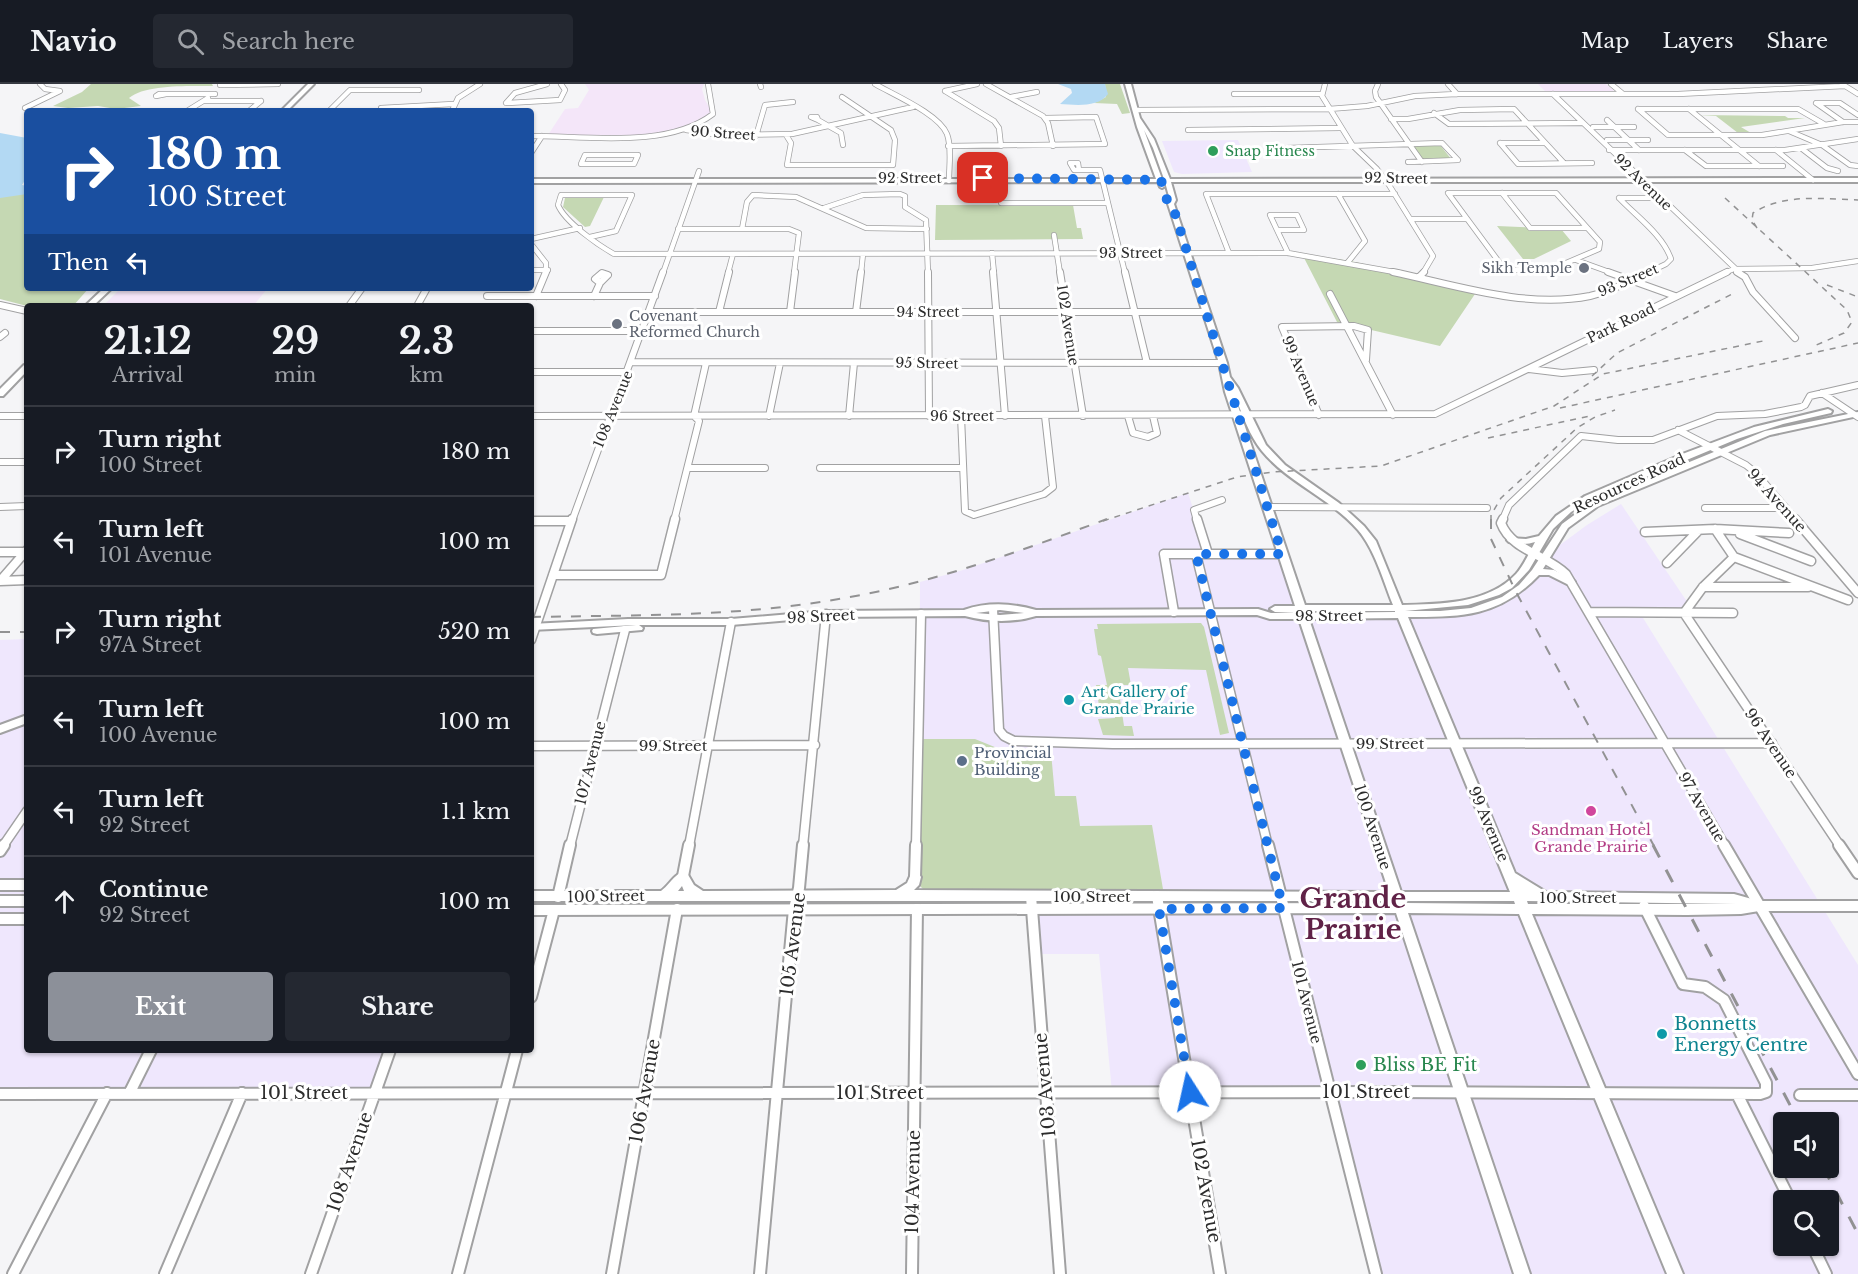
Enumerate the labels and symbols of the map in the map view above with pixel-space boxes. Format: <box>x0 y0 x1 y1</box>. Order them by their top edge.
street label: 90 Street <box>690 122 757 144</box>
place label: Snap Fitness <box>1225 142 1315 160</box>
marker: Snap Fitness <box>1206 144 1220 158</box>
street label: 92 Avenue <box>1610 150 1676 214</box>
pin <box>957 152 1008 203</box>
street label: 92 Street <box>1364 168 1429 188</box>
street label: 92 Street <box>878 169 943 187</box>
street label: 93 Street <box>1099 244 1164 262</box>
place label: Sikh Temple <box>1481 259 1572 277</box>
street label: 93 Street <box>1595 259 1662 301</box>
marker: Sikh Temple <box>1577 261 1591 275</box>
street label: 102 Avenue <box>1053 283 1083 367</box>
street label: Park Road <box>1584 299 1659 347</box>
street label: 94 Street <box>896 303 960 321</box>
place label: Covenant Reformed Church <box>629 307 760 341</box>
marker: Covenant Reformed Church <box>610 317 624 331</box>
street label: 99 Avenue <box>1278 333 1324 409</box>
street label: 95 Street <box>895 353 959 373</box>
street label: 108 Avenue <box>589 368 637 450</box>
street label: 96 Street <box>930 407 995 425</box>
street label: Resources Road <box>1570 449 1688 517</box>
street label: 94 Avenue <box>1743 464 1811 536</box>
street label: 98 Street <box>786 605 856 627</box>
street label: 98 Street <box>1295 606 1363 625</box>
place label: Art Gallery of Grande Prairie <box>1080 682 1195 718</box>
marker: Art Gallery of Grande Prairie <box>1062 693 1076 707</box>
street label: 96 Avenue <box>1741 704 1801 782</box>
street label: 107 Avenue <box>570 719 610 807</box>
street label: 99 Street <box>1356 734 1425 753</box>
street label: 99 Street <box>639 736 708 755</box>
place label: Provincial Building <box>974 743 1052 779</box>
marker: Provincial Building <box>955 754 969 768</box>
street label: 97 Avenue <box>1674 768 1730 846</box>
street label: 100 Avenue <box>1350 782 1396 872</box>
street label: 99 Avenue <box>1465 783 1513 865</box>
marker: Sandman Hotel Grande Prairie <box>1584 804 1598 818</box>
place label: Sandman Hotel Grande Prairie <box>1531 820 1651 856</box>
district label: Grande Prairie <box>1300 882 1406 946</box>
street label: 100 Street <box>567 886 645 906</box>
street label: 100 Street <box>1053 887 1131 906</box>
street label: 100 Street <box>1539 888 1617 907</box>
street label: 105 Avenue <box>776 891 810 997</box>
street label: 101 Avenue <box>1288 959 1326 1045</box>
place label: Bonnetts Energy Centre <box>1674 1013 1808 1056</box>
marker: Bonnetts Energy Centre <box>1655 1027 1669 1041</box>
street label: 103 Avenue <box>1029 1032 1061 1138</box>
street label: 106 Avenue <box>625 1037 665 1145</box>
place label: Bliss BE Fit <box>1373 1054 1477 1076</box>
marker: Bliss BE Fit <box>1354 1058 1368 1072</box>
position arrow <box>1158 1060 1222 1124</box>
street label: 101 Street <box>1322 1081 1410 1103</box>
street label: 101 Street <box>260 1082 348 1104</box>
street label: 101 Street <box>836 1082 924 1104</box>
street label: 108 Avenue <box>323 1109 377 1215</box>
street label: 104 Avenue <box>901 1130 925 1234</box>
street label: 102 Avenue <box>1186 1137 1226 1245</box>

